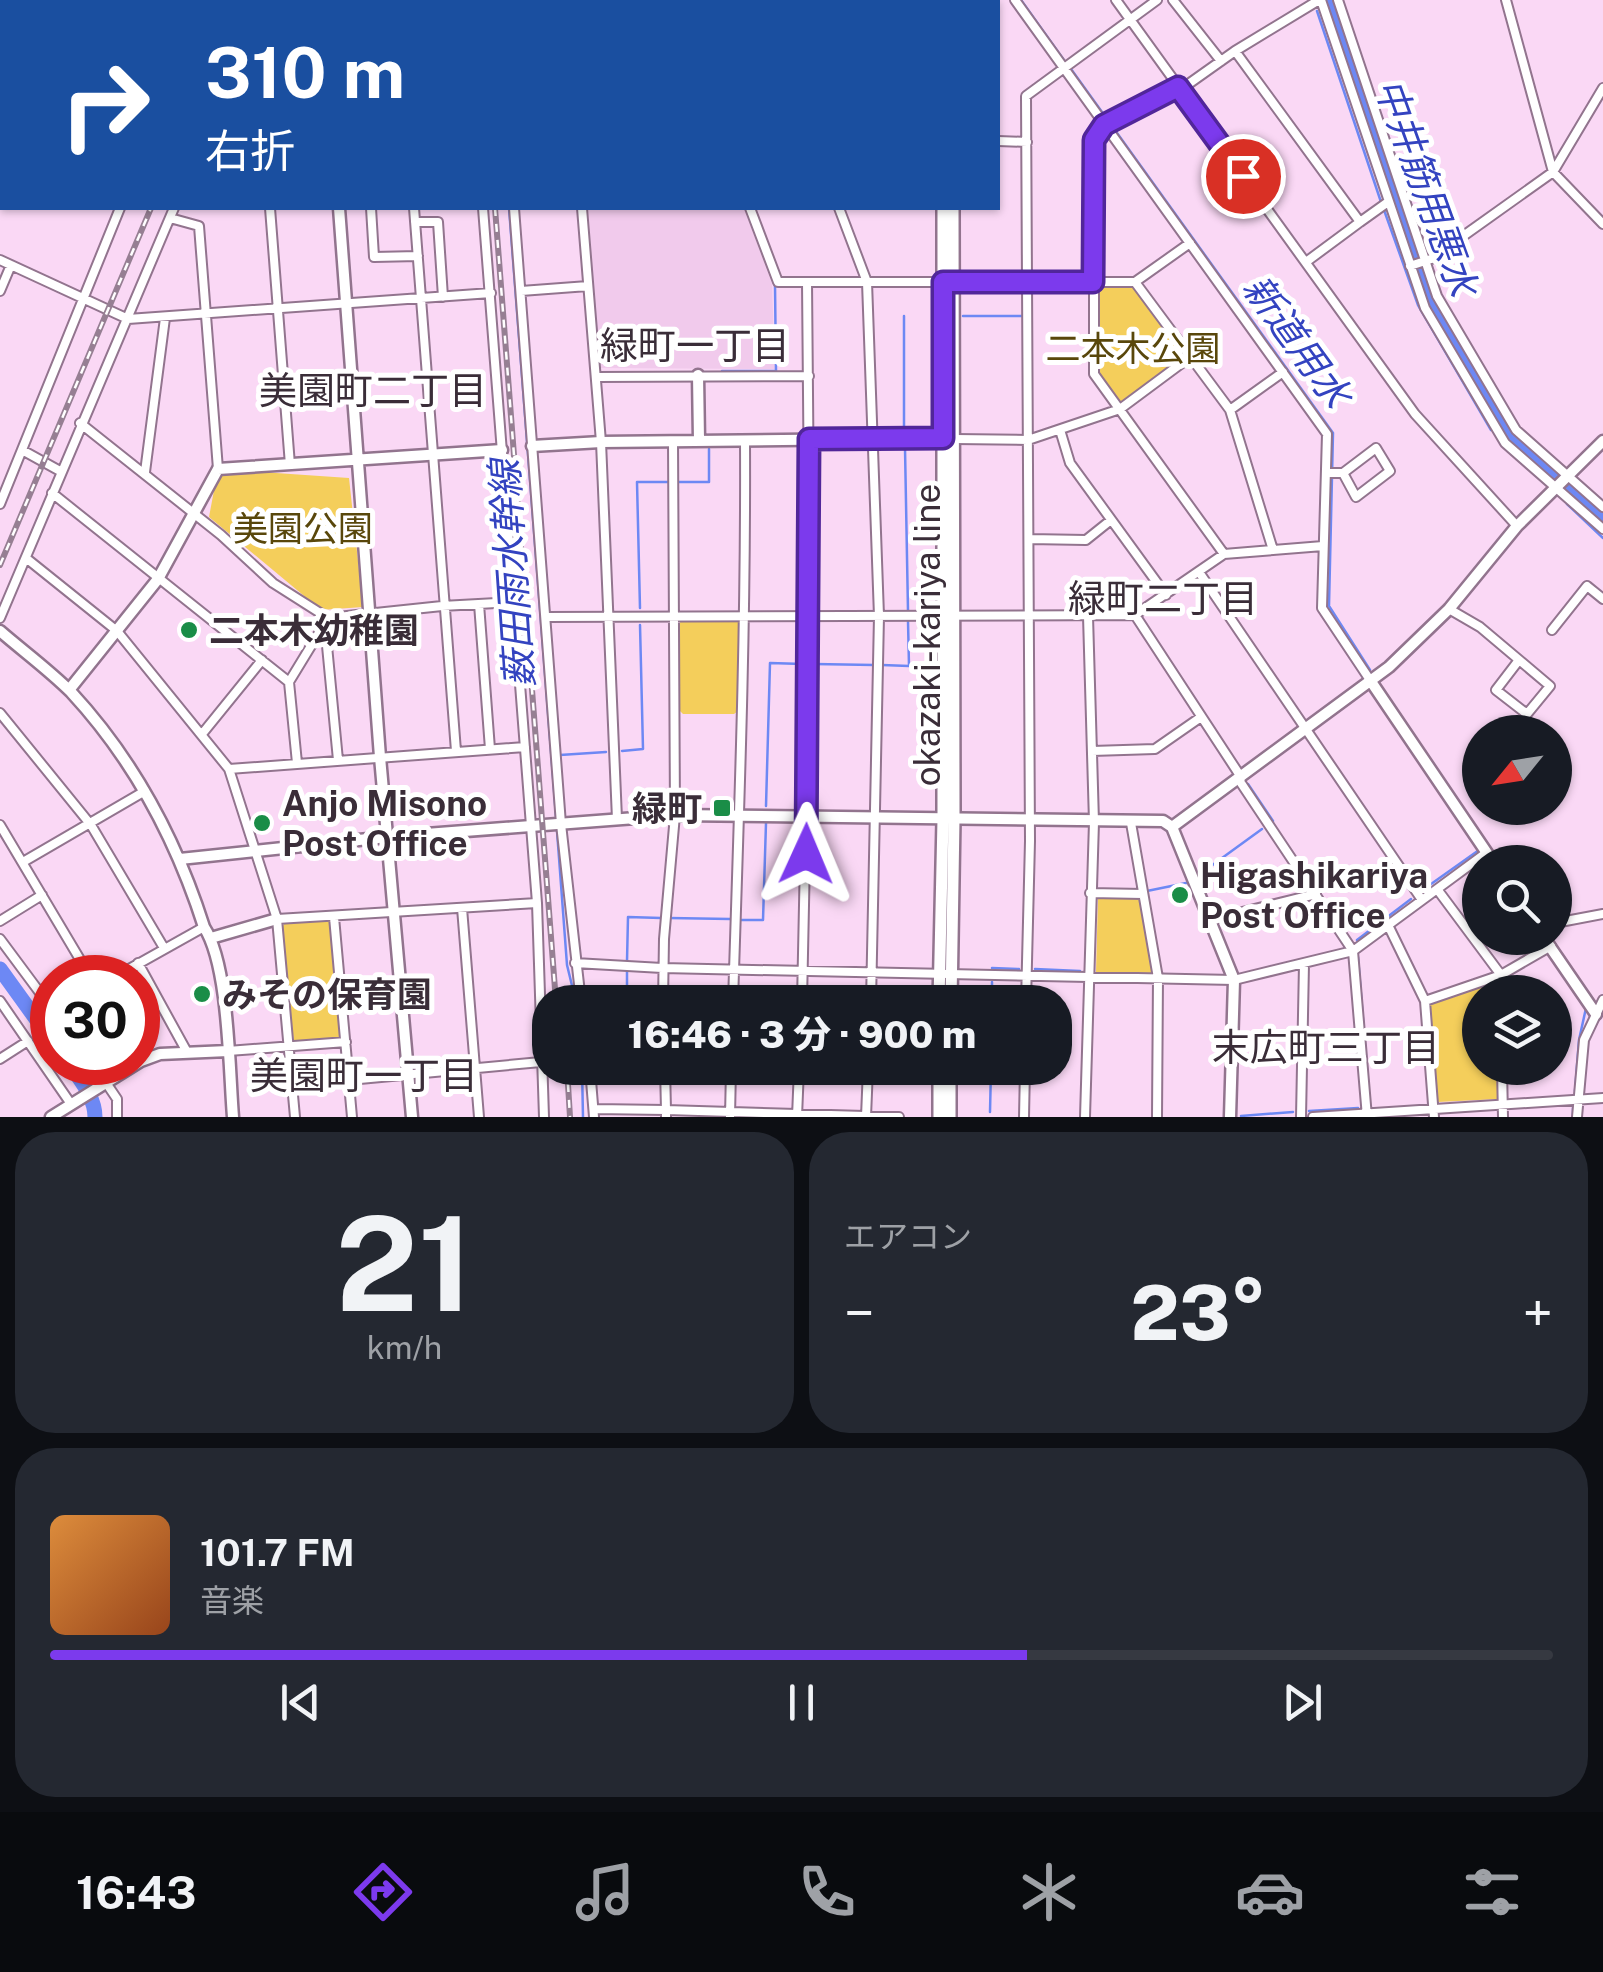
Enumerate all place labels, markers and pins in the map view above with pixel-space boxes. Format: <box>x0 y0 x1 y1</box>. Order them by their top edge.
pin <box>1201 134 1286 219</box>
place label: 二本木幼稚園 <box>209 610 419 651</box>
marker: 二本木幼稚園 <box>178 619 200 641</box>
place label: Anjo Misono Post Office <box>282 783 487 864</box>
place label: 緑町 <box>632 788 702 829</box>
marker: 緑町 <box>711 797 733 819</box>
marker: Anjo Misono Post Office <box>251 812 273 834</box>
place label: Higashikariya Post Office <box>1200 855 1428 936</box>
marker: Higashikariya Post Office <box>1169 884 1191 906</box>
place label: みその保育園 <box>222 974 432 1015</box>
marker: みその保育園 <box>191 983 213 1005</box>

